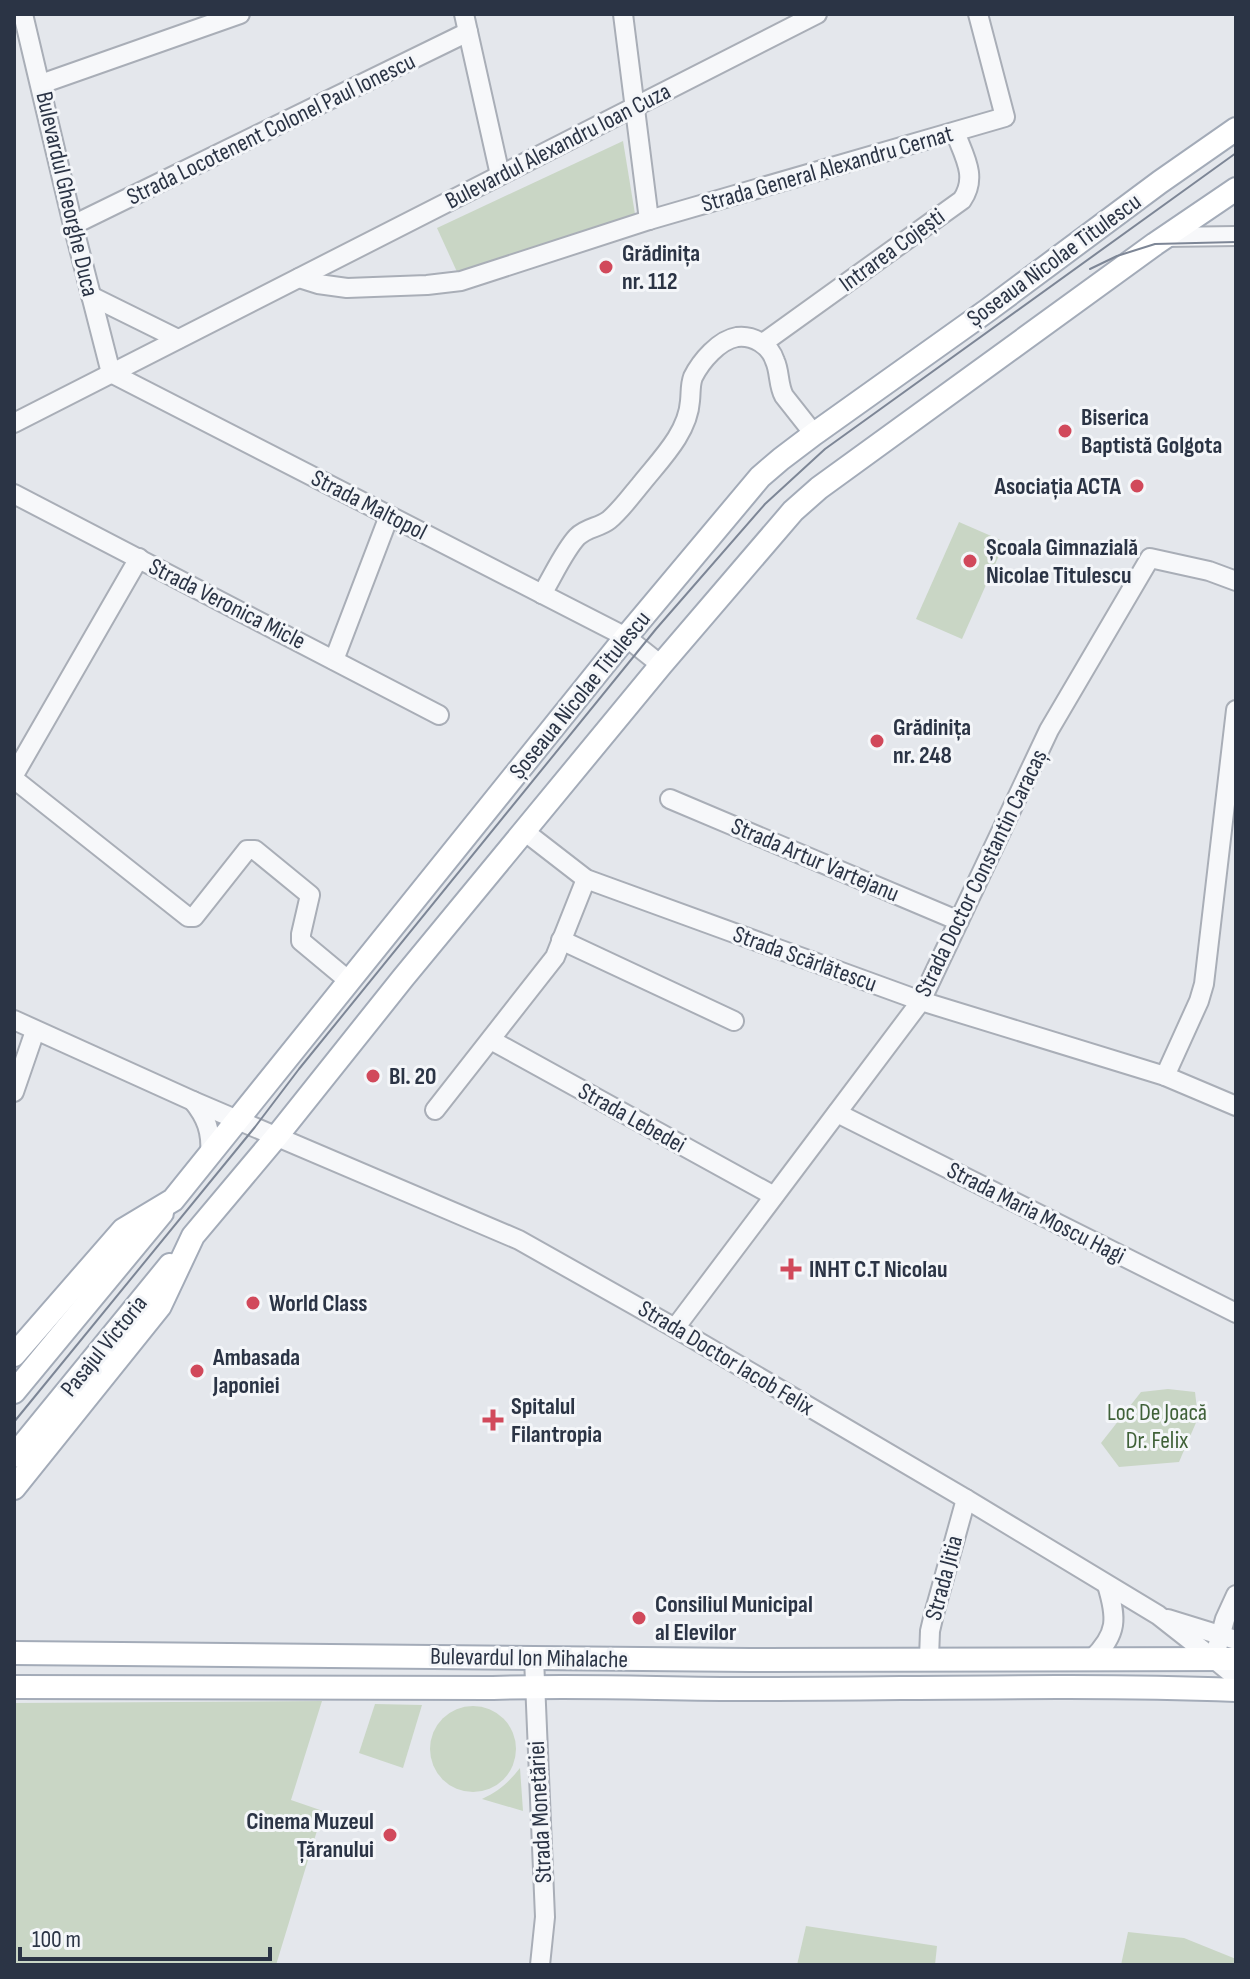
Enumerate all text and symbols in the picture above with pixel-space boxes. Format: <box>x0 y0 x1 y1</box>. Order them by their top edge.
street label: Strada Locotenent Colonel Paul Ionescu <box>122 46 420 212</box>
street label: Bulevardul Alexandru Ioan Cuza <box>441 77 675 215</box>
street label: Bulevardul Gheorghe Duca <box>29 89 105 299</box>
street label: Strada General Alexandru Cernat <box>698 119 956 219</box>
street label: Șoseaua Nicolae Titulescu <box>961 187 1147 333</box>
street label: Intrarea Cojești <box>834 202 950 298</box>
place label: Grădinița nr. 112 <box>622 239 700 296</box>
marker: Grădinița nr. 112 <box>597 258 615 276</box>
place label: Biserica Baptistă Golgota <box>1081 403 1222 460</box>
marker: Biserica Baptistă Golgota <box>1056 422 1074 440</box>
street label: Strada Maltopol <box>306 464 432 546</box>
place label: Asociația ACTA <box>993 472 1122 501</box>
marker: Asociația ACTA <box>1128 477 1146 495</box>
place label: Școala Gimnazială Nicolae Titulescu <box>986 533 1138 590</box>
street label: Strada Veronica Micle <box>144 552 310 656</box>
marker: Școala Gimnazială Nicolae Titulescu <box>961 552 979 570</box>
street label: Șoseaua Nicolae Titulescu <box>503 605 657 785</box>
place label: Grădinița nr. 248 <box>893 713 971 770</box>
marker: Grădinița nr. 248 <box>868 732 886 750</box>
street label: Strada Doctor Constantin Caracaș <box>908 744 1054 1002</box>
street label: Strada Artur Vartejanu <box>727 812 903 908</box>
street label: Strada Scărlătescu <box>729 920 881 998</box>
place label: Bl. 20 <box>389 1062 436 1091</box>
marker: Bl. 20 <box>364 1067 382 1085</box>
street label: Strada Lebedei <box>573 1077 691 1159</box>
street label: Strada Maria Moscu Hagi <box>942 1156 1130 1270</box>
place label: INHT C.T Nicolau <box>809 1255 947 1284</box>
marker: INHT C.T Nicolau <box>780 1258 802 1280</box>
place label: World Class <box>269 1289 367 1318</box>
street label: Pasajul Victoria <box>54 1290 154 1402</box>
marker: World Class <box>244 1294 262 1312</box>
street label: Strada Doctor Iacob Felix <box>633 1294 819 1422</box>
place label: Ambasada Japoniei <box>212 1343 300 1400</box>
marker: Ambasada Japoniei <box>188 1362 206 1380</box>
place label: Spitalul Filantropia <box>511 1392 602 1449</box>
park label: Loc De Joacă Dr. Felix <box>1107 1398 1207 1455</box>
marker: Spitalul Filantropia <box>482 1409 504 1431</box>
street label: Strada Jitia <box>919 1532 969 1624</box>
place label: Consiliul Municipal al Elevilor <box>655 1590 813 1647</box>
marker: Consiliul Municipal al Elevilor <box>630 1609 648 1627</box>
street label: Bulevardul Ion Mihalache <box>430 1642 628 1674</box>
street label: Strada Monetăriei <box>522 1740 558 1884</box>
place label: Cinema Muzeul Țăranului <box>246 1807 374 1864</box>
marker: Cinema Muzeul Țăranului <box>381 1826 399 1844</box>
scale bar <box>20 1911 270 1961</box>
text: 100 m <box>32 1925 81 1954</box>

